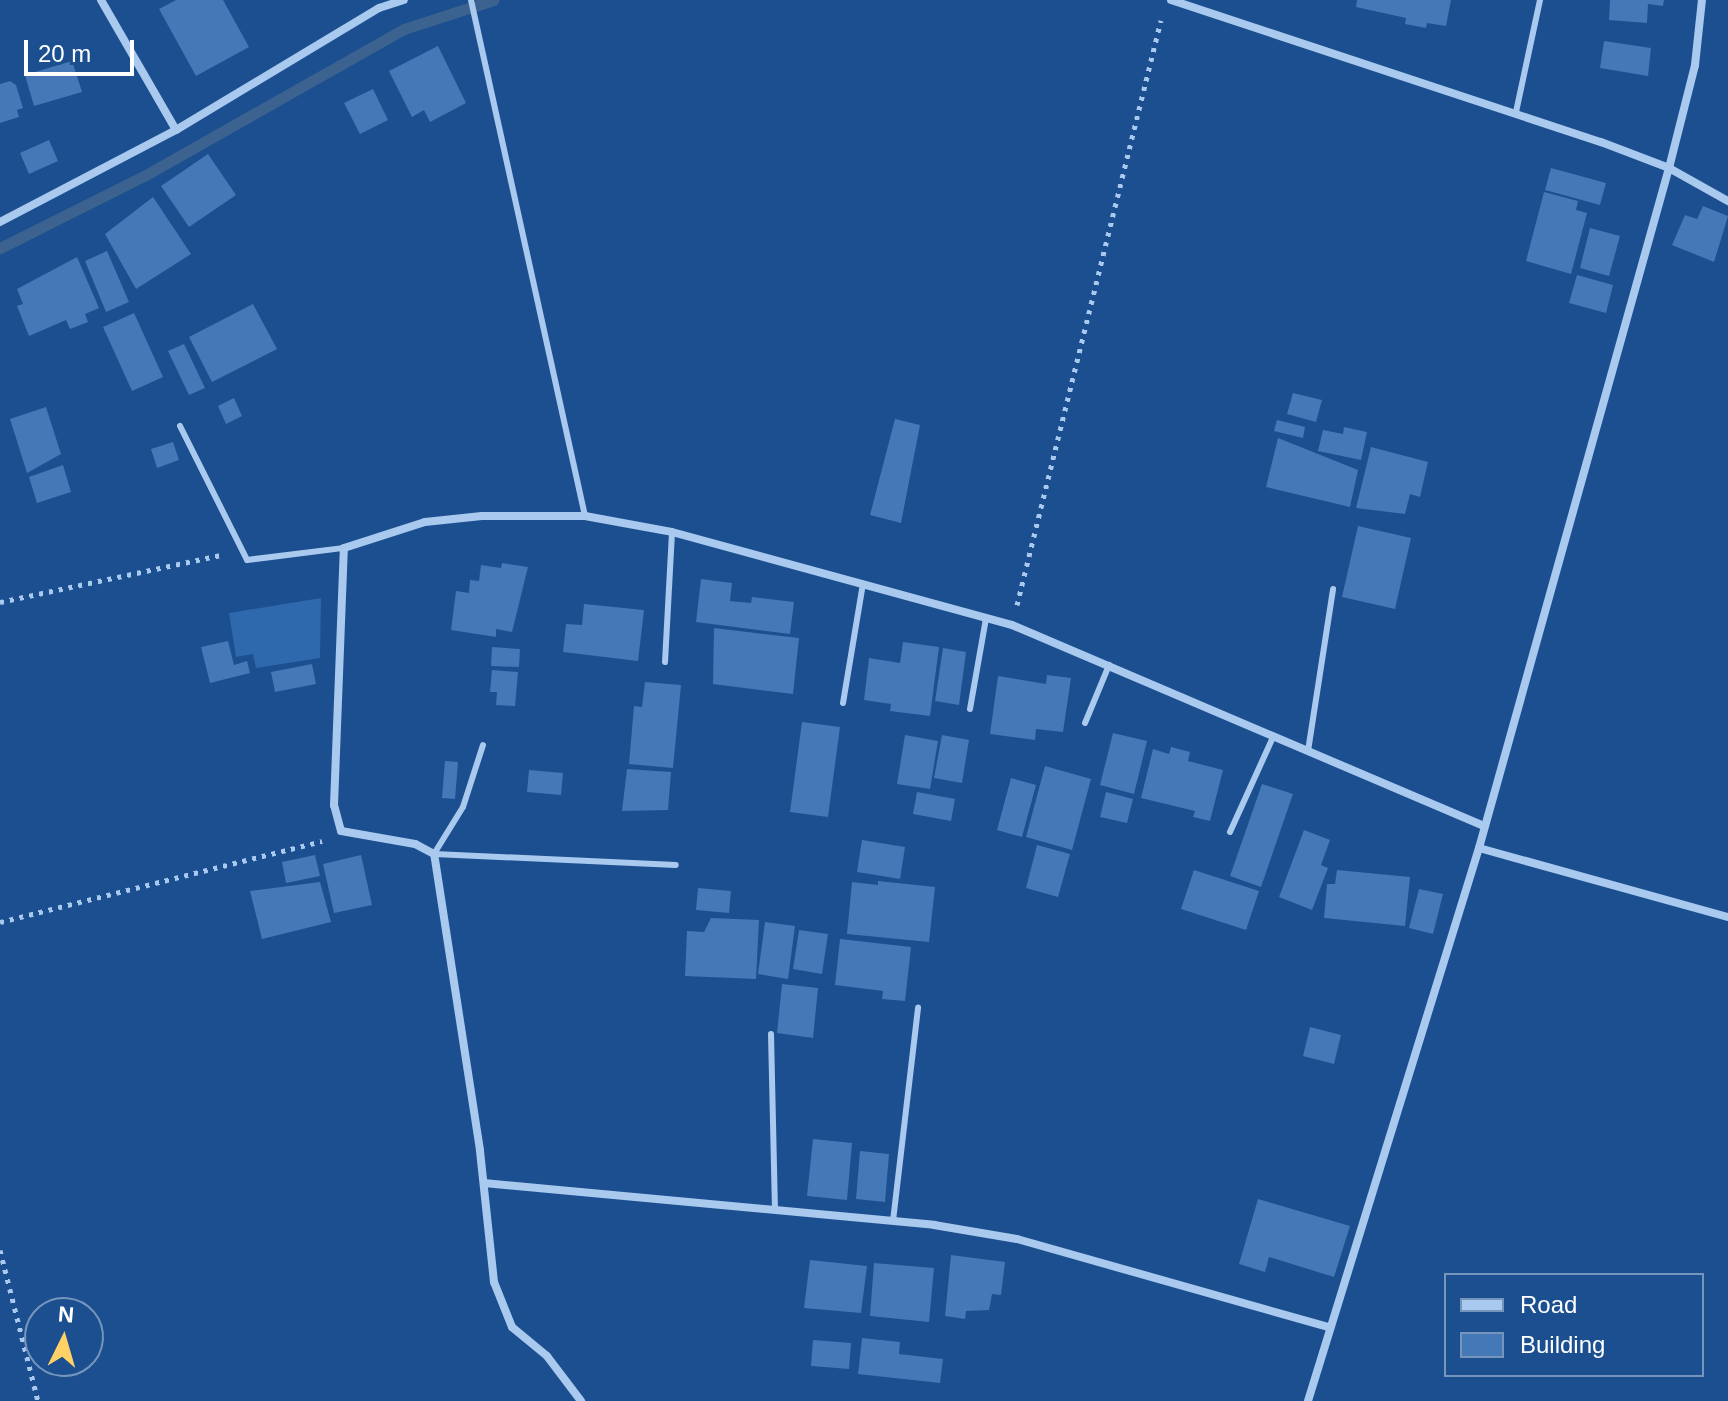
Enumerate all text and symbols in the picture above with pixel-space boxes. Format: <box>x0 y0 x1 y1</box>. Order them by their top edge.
scale bar <box>28 24 138 74</box>
text: 20 m <box>38 40 91 67</box>
legend <box>1444 1273 1704 1377</box>
text: Road <box>1520 1291 1577 1318</box>
north arrow <box>24 1297 104 1377</box>
text: N <box>57 1301 75 1328</box>
text: Building <box>1520 1331 1605 1358</box>

